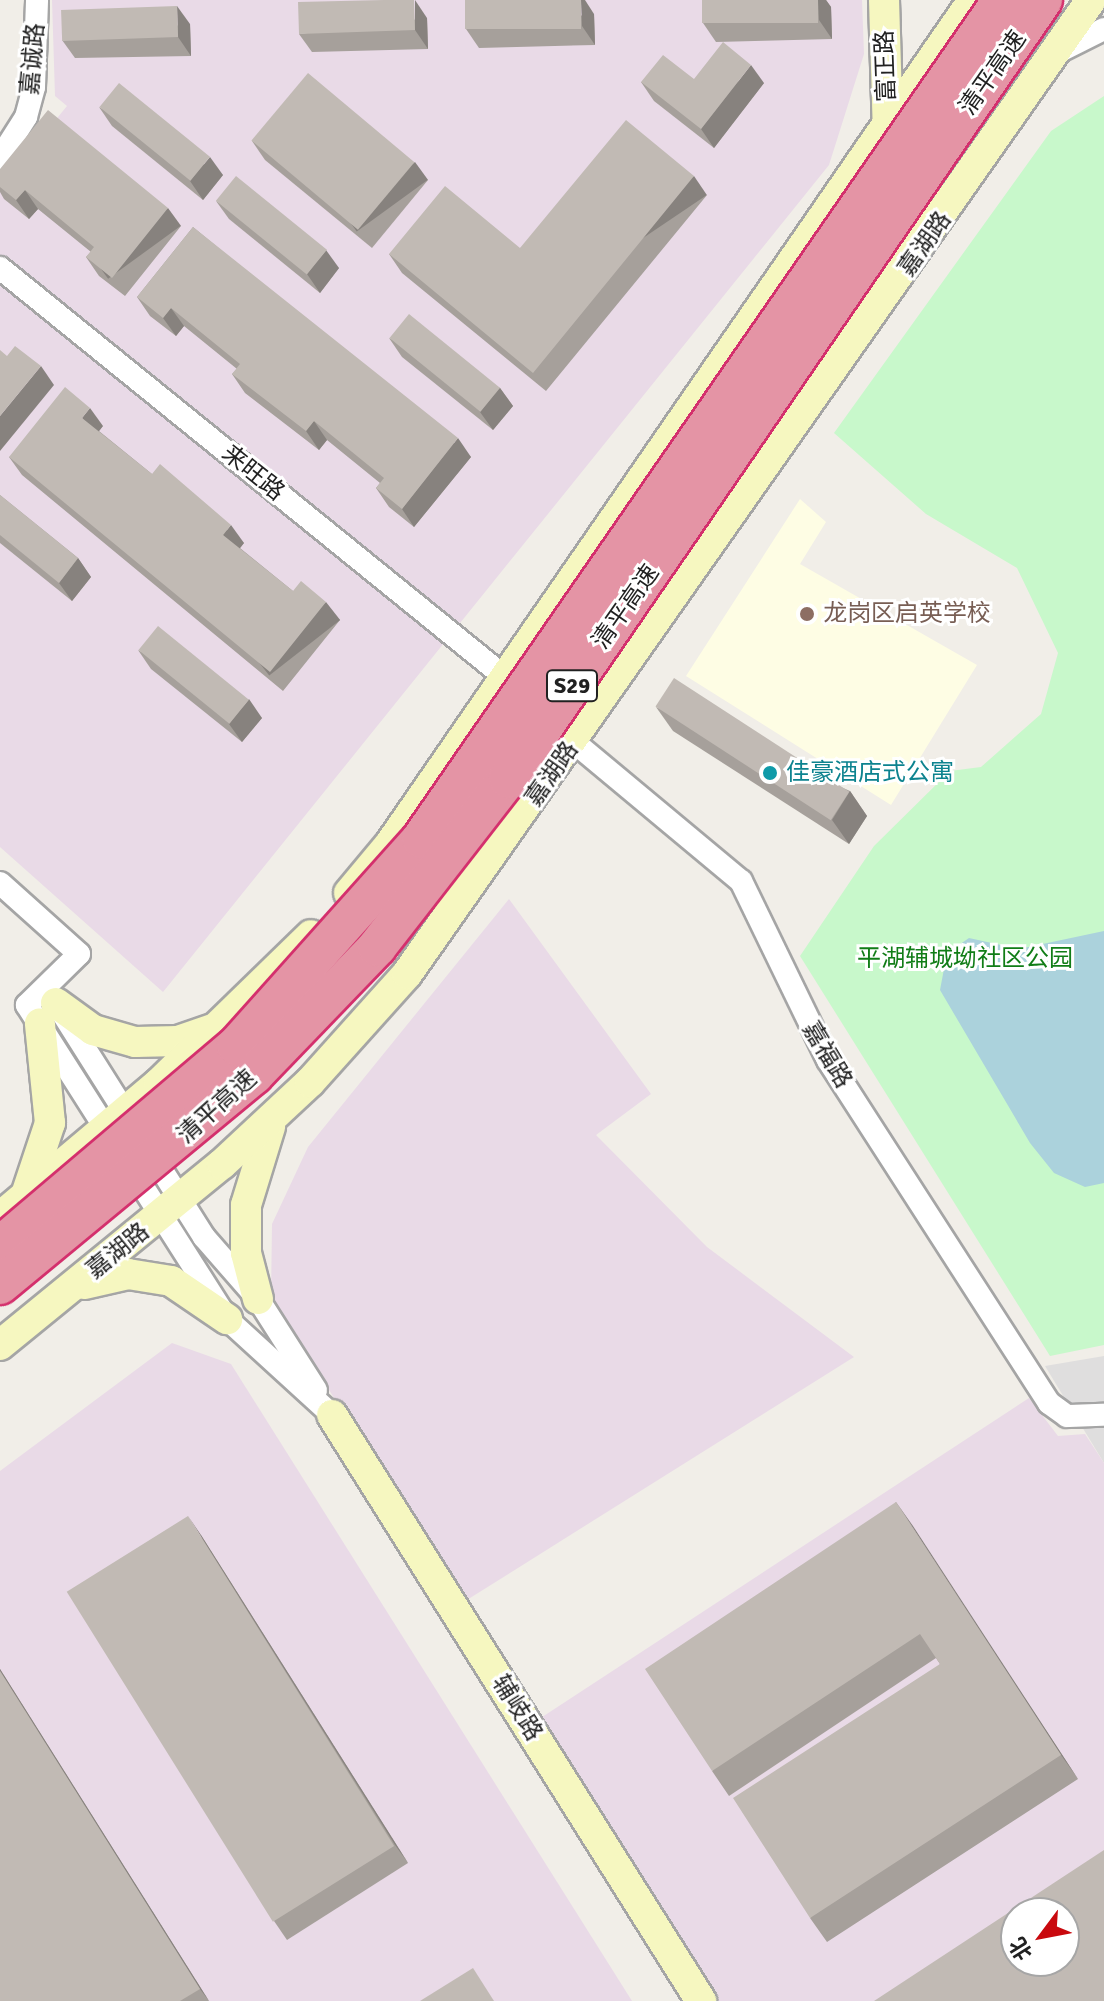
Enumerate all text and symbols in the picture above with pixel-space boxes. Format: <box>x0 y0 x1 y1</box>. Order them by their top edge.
street label: 嘉诚路 <box>16 22 50 96</box>
street label: 清平高速 <box>954 25 1032 121</box>
street label: 富正路 <box>870 30 902 102</box>
street label: 嘉湖路 <box>893 206 957 282</box>
street label: 来旺路 <box>216 439 290 507</box>
street label: 清平高速 <box>587 559 665 655</box>
place label: 龙岗区启英学校 <box>823 600 991 628</box>
marker: 龙岗区启英学校 <box>798 605 816 623</box>
road number: S29 <box>544 668 600 704</box>
street label: 嘉湖路 <box>520 736 584 812</box>
place label: 佳豪酒店式公寓 <box>786 759 954 787</box>
marker: 佳豪酒店式公寓 <box>761 764 779 782</box>
park label: 平湖辅城坳社区公园 <box>857 945 1073 973</box>
street label: 嘉福路 <box>796 1017 858 1093</box>
street label: 清平高速 <box>172 1064 262 1150</box>
street label: 嘉湖路 <box>81 1217 155 1285</box>
street label: 辅岐路 <box>486 1670 548 1746</box>
north arrow <box>1000 1897 1080 1977</box>
text: 北 <box>1004 1932 1038 1965</box>

